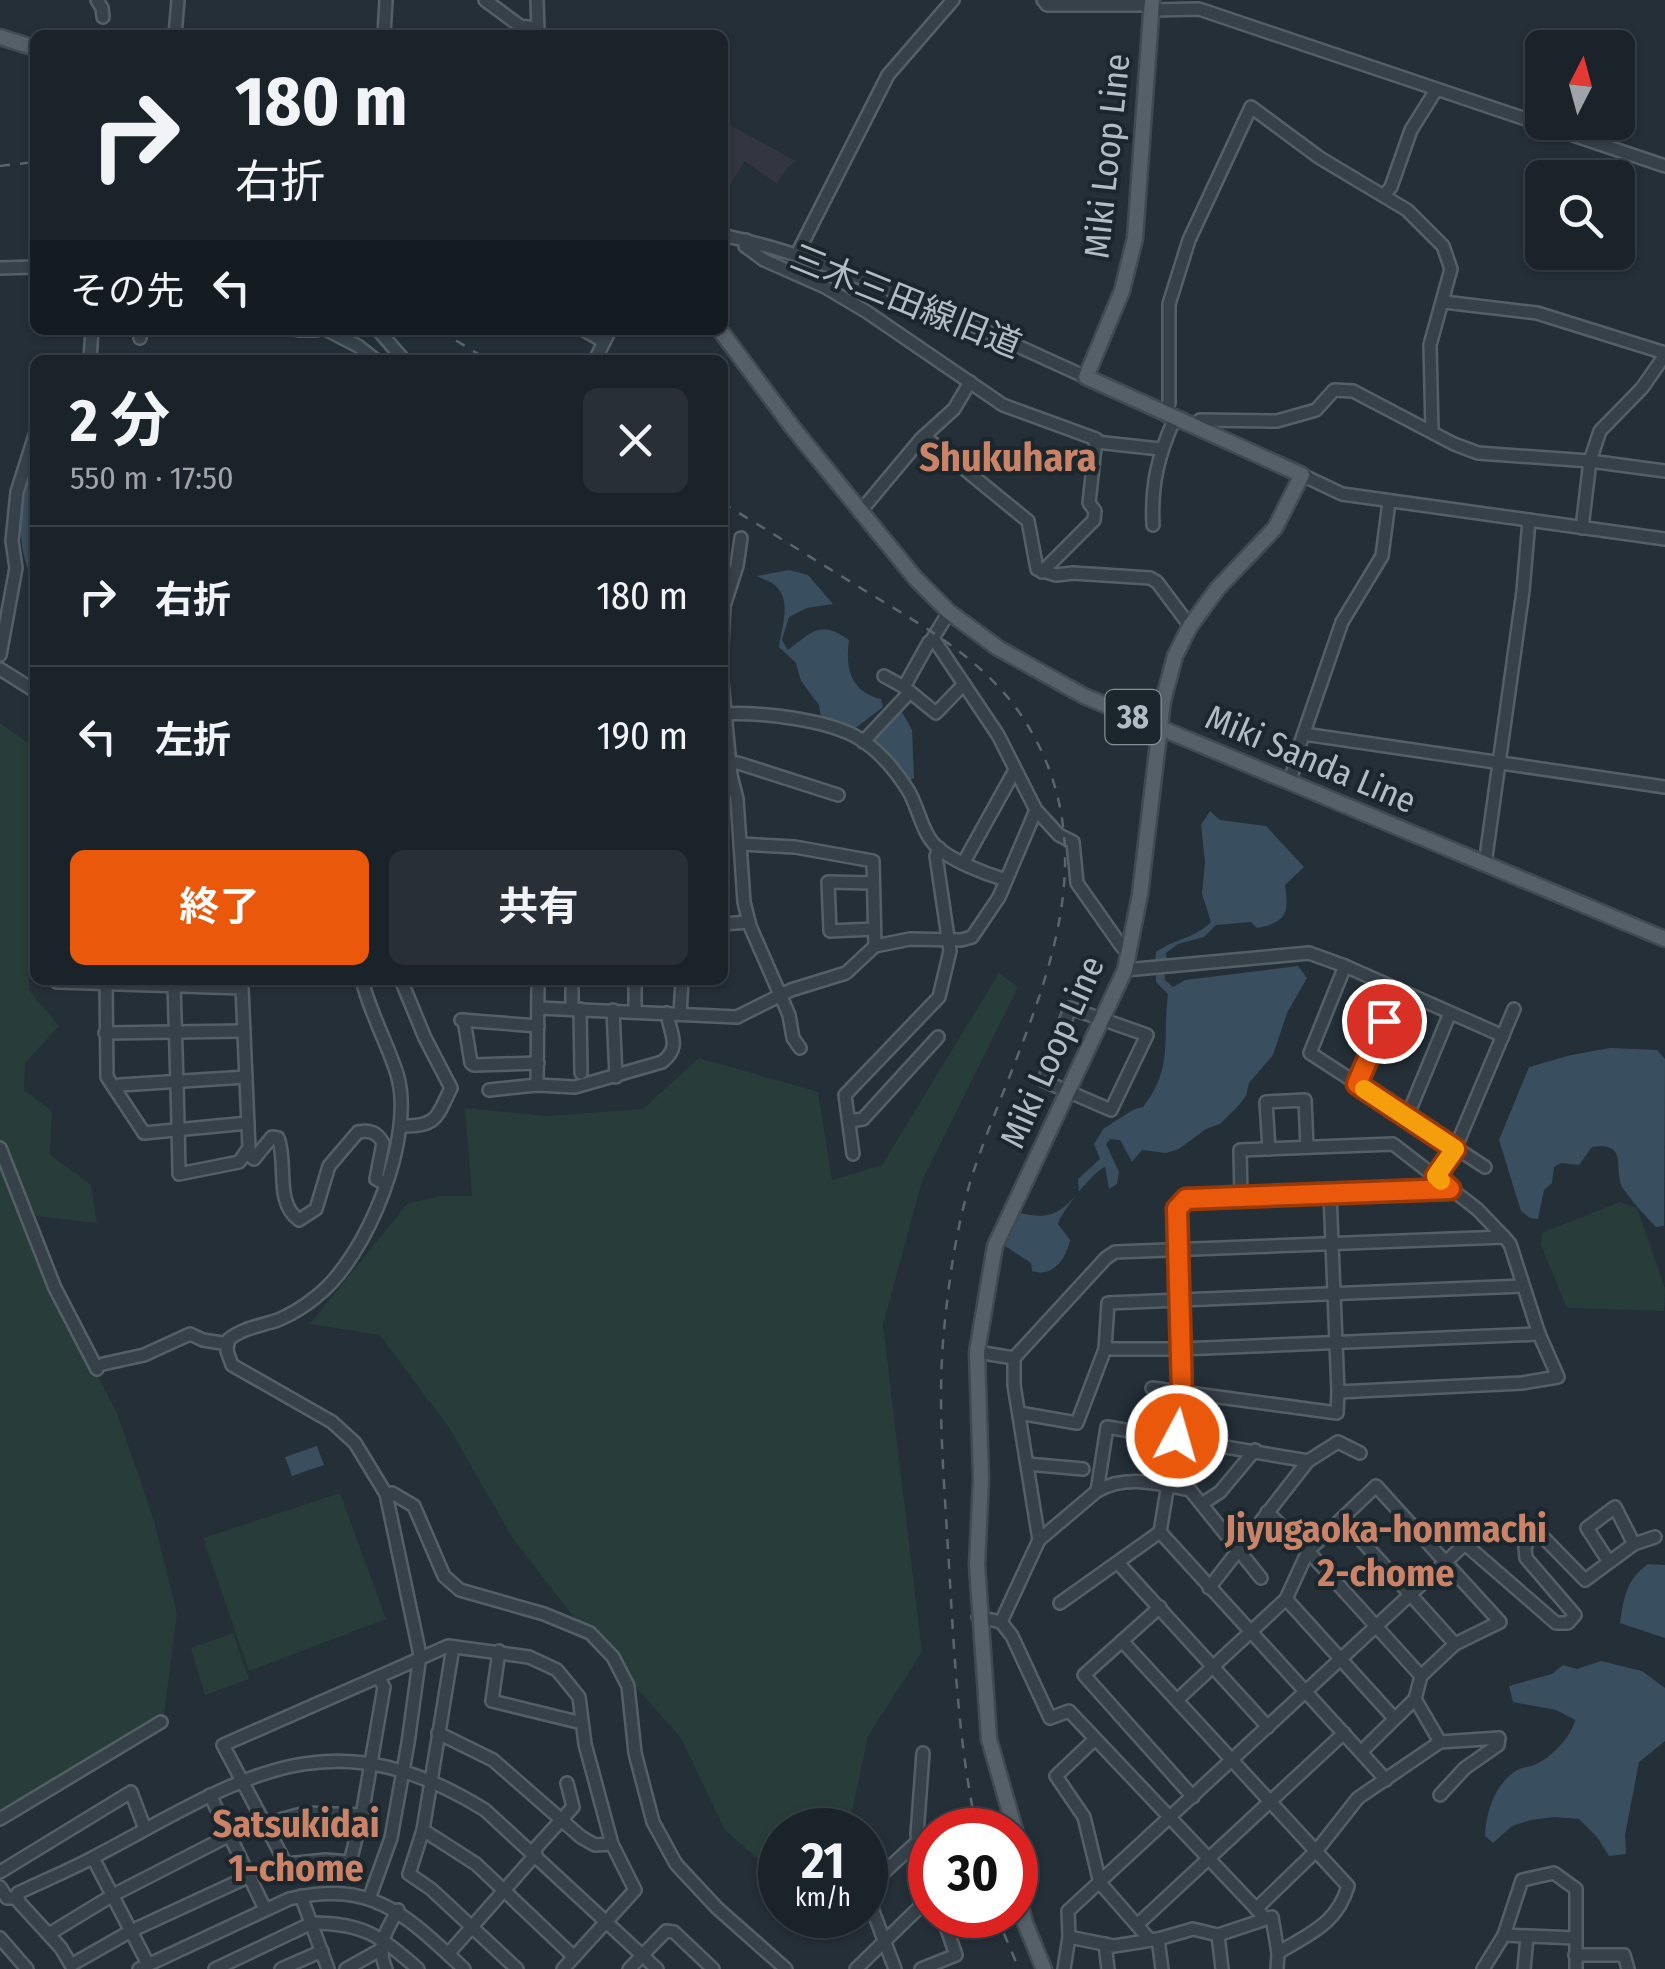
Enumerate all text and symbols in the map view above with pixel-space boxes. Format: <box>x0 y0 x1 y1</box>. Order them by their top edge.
north arrow <box>1525 30 1635 140</box>
map controls <box>1525 30 1635 270</box>
street label: Miki Loop Line <box>1075 52 1139 260</box>
text: 180 m <box>235 60 408 144</box>
icon: right <box>70 70 200 200</box>
text: 右折 <box>235 155 325 209</box>
button: search <box>1525 160 1635 270</box>
street label: 三木三田線旧道 <box>785 236 1027 366</box>
icon: left <box>204 260 259 315</box>
text: その先 <box>70 268 184 314</box>
text: 2 分 <box>70 385 170 457</box>
button: close <box>583 388 688 493</box>
district label: Shukuhara <box>919 434 1097 482</box>
text: 550 m · 17:50 <box>70 459 234 497</box>
icon: right <box>70 569 125 624</box>
text: 180 m <box>596 573 688 619</box>
text: 右折 <box>155 577 231 623</box>
road number: 38 <box>1106 690 1160 744</box>
street label: Miki Sanda Line <box>1200 696 1422 822</box>
icon: left <box>70 709 125 764</box>
text: 190 m <box>597 713 688 759</box>
text: 左折 <box>155 717 231 763</box>
button: 終了 <box>70 850 369 965</box>
button: 共有 <box>389 850 688 965</box>
street label: Miki Loop Line <box>991 950 1113 1154</box>
pin <box>1342 979 1427 1064</box>
icon: arrive <box>1357 994 1412 1049</box>
position arrow <box>1125 1384 1229 1488</box>
district label: Jiyugaoka-honmachi 2-chome <box>1224 1506 1547 1596</box>
district label: Satsukidai 1-chome <box>213 1801 379 1891</box>
speed limit sign: 30 <box>908 1808 1038 1938</box>
text: 21 <box>801 1831 845 1891</box>
text: km/h <box>795 1883 851 1913</box>

